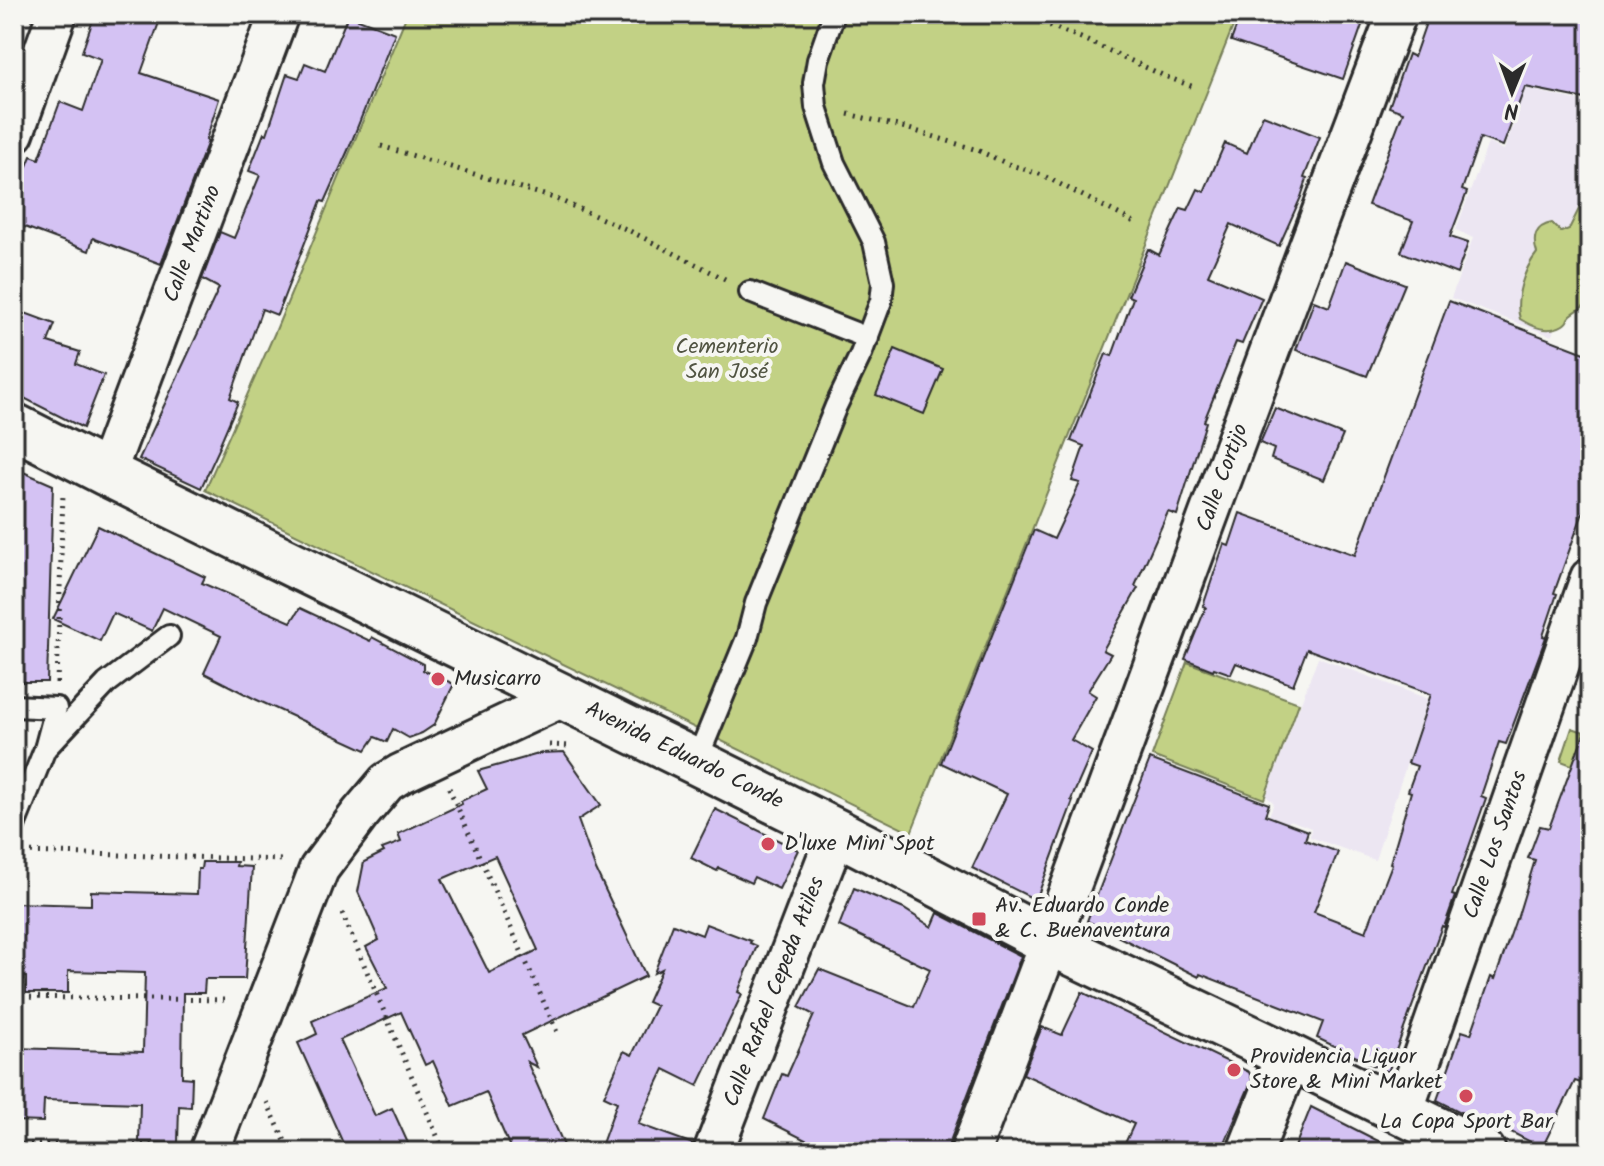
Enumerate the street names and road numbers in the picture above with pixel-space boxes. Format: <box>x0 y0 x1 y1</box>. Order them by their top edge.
street label: Calle Martino <box>155 180 231 308</box>
street label: Calle Cortijo <box>1187 419 1259 537</box>
street label: Avenida Eduardo Conde <box>579 693 789 819</box>
street label: Calle Los Santos <box>1454 766 1538 924</box>
street label: Calle Rafael Cepeda Atiles <box>715 871 835 1112</box>

